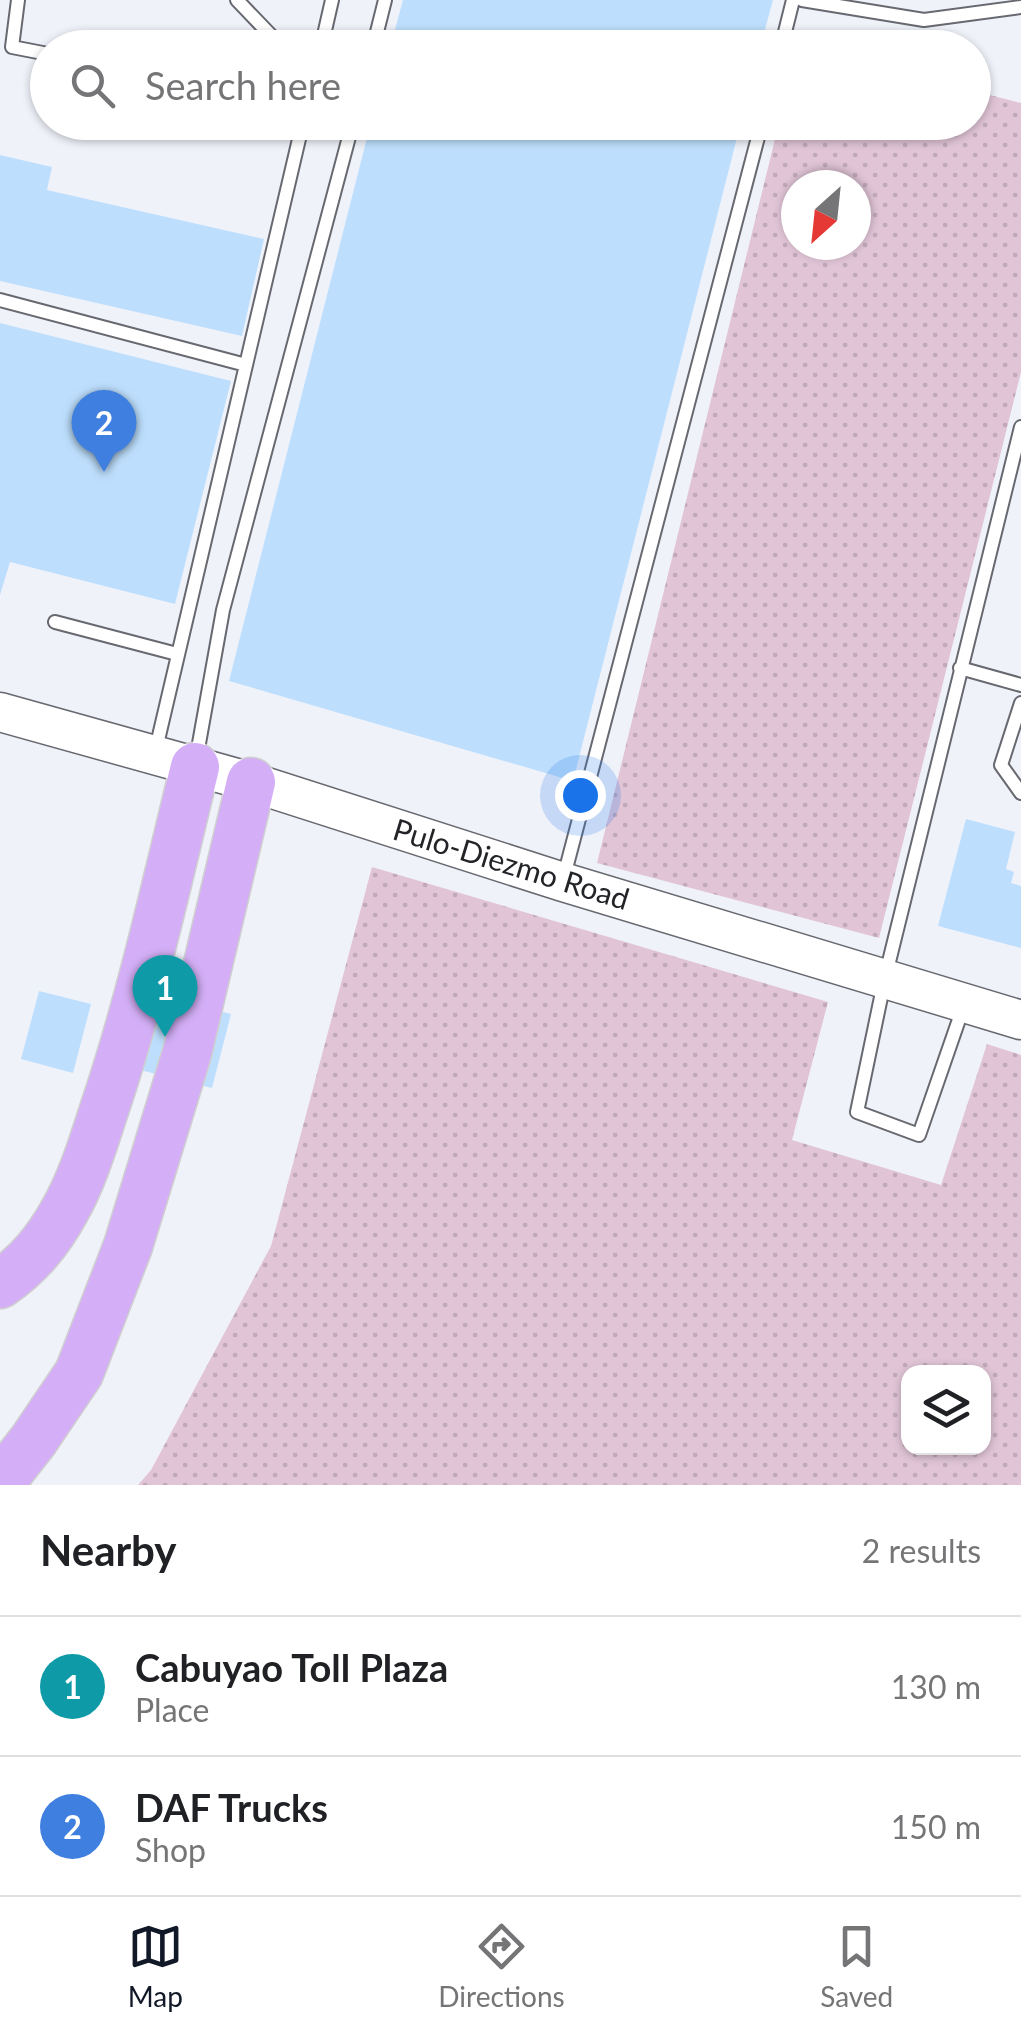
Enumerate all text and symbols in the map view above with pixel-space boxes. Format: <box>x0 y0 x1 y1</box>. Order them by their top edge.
search box <box>30 30 991 140</box>
icon: search <box>65 58 120 113</box>
text: Search here <box>145 62 341 108</box>
north arrow <box>781 170 871 260</box>
pin: 2 <box>72 390 136 472</box>
your location <box>555 770 606 821</box>
street label: Pulo-Diezmo Road <box>389 810 634 916</box>
pin: 1 <box>132 954 198 1037</box>
map controls <box>901 1365 991 1455</box>
button: layers <box>901 1365 991 1455</box>
text: Nearby <box>40 1525 177 1575</box>
text: 2 results <box>862 1531 981 1570</box>
text: Cabuyao Toll Plaza <box>135 1644 448 1690</box>
text: 1 <box>63 1667 82 1706</box>
text: 130 m <box>891 1667 981 1706</box>
text: Place <box>135 1690 209 1729</box>
text: DAF Trucks <box>135 1784 328 1830</box>
text: 2 <box>63 1807 82 1846</box>
text: 150 m <box>891 1807 981 1846</box>
text: Shop <box>135 1830 206 1869</box>
tab: Map <box>128 1919 183 2013</box>
tab: Directions <box>438 1919 565 2013</box>
tab: Saved <box>820 1919 893 2013</box>

